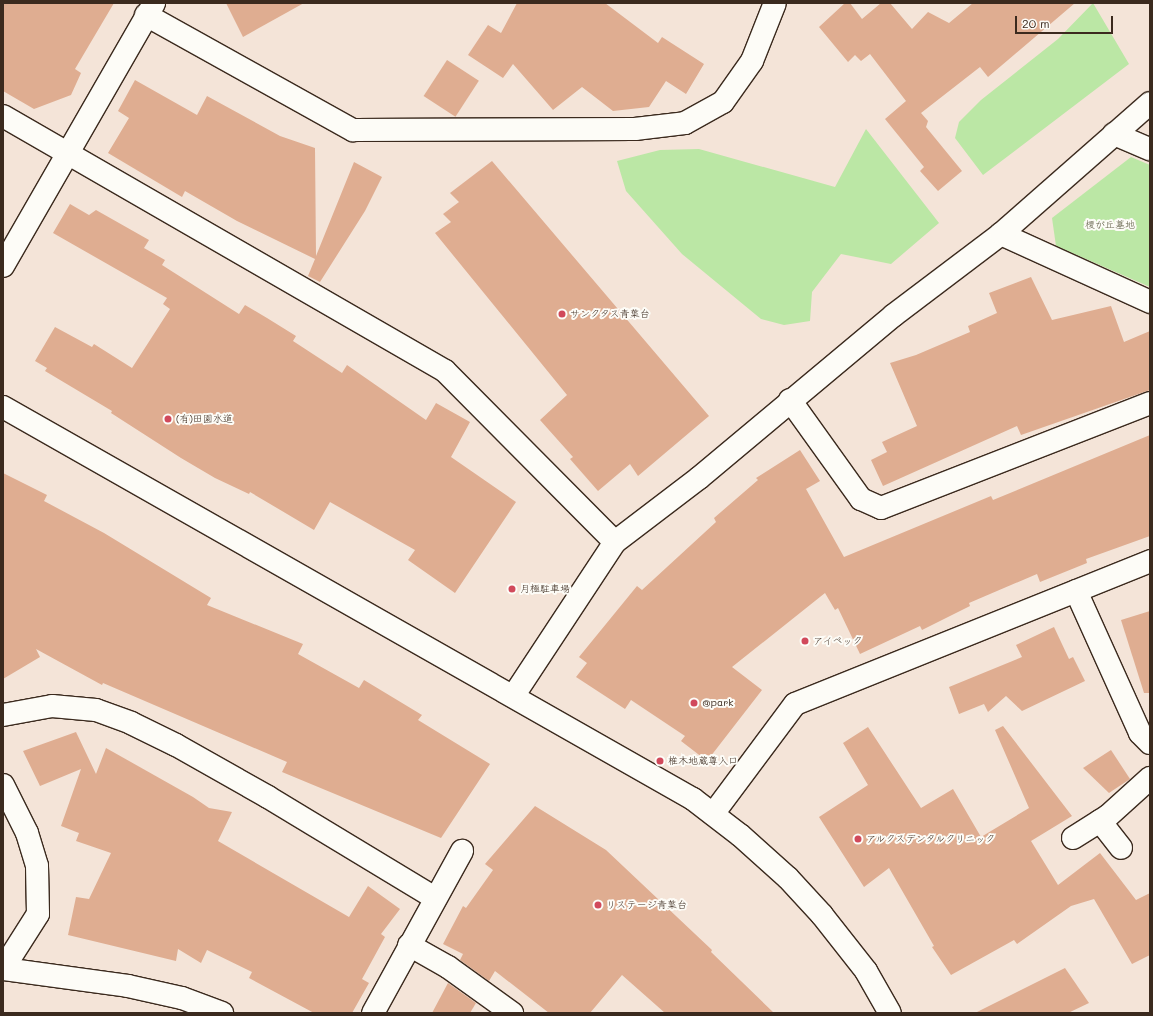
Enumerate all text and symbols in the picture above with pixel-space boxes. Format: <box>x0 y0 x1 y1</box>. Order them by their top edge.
scale bar <box>1017 8 1115 34</box>
text: 20 m <box>1022 15 1050 31</box>
park label: 榎が丘墓地 <box>1085 219 1135 231</box>
place label: サンクタス青葉台 <box>570 308 650 320</box>
marker: サンクタス青葉台 <box>557 309 567 319</box>
place label: (有)田園水道 <box>176 413 233 425</box>
marker: (有)田園水道 <box>163 414 173 424</box>
place label: 月極駐車場 <box>520 583 570 595</box>
marker: 月極駐車場 <box>507 584 517 594</box>
place label: アイペック <box>813 635 863 647</box>
marker: アイペック <box>800 636 810 646</box>
place label: @park <box>702 697 734 709</box>
marker: @park <box>689 698 699 708</box>
place label: 椎木地蔵尊入口 <box>668 755 738 767</box>
marker: 椎木地蔵尊入口 <box>655 756 665 766</box>
place label: アルクスデンタルクリニック <box>866 833 996 845</box>
marker: アルクスデンタルクリニック <box>853 834 863 844</box>
place label: リステージ青葉台 <box>606 899 686 911</box>
marker: リステージ青葉台 <box>593 900 603 910</box>

